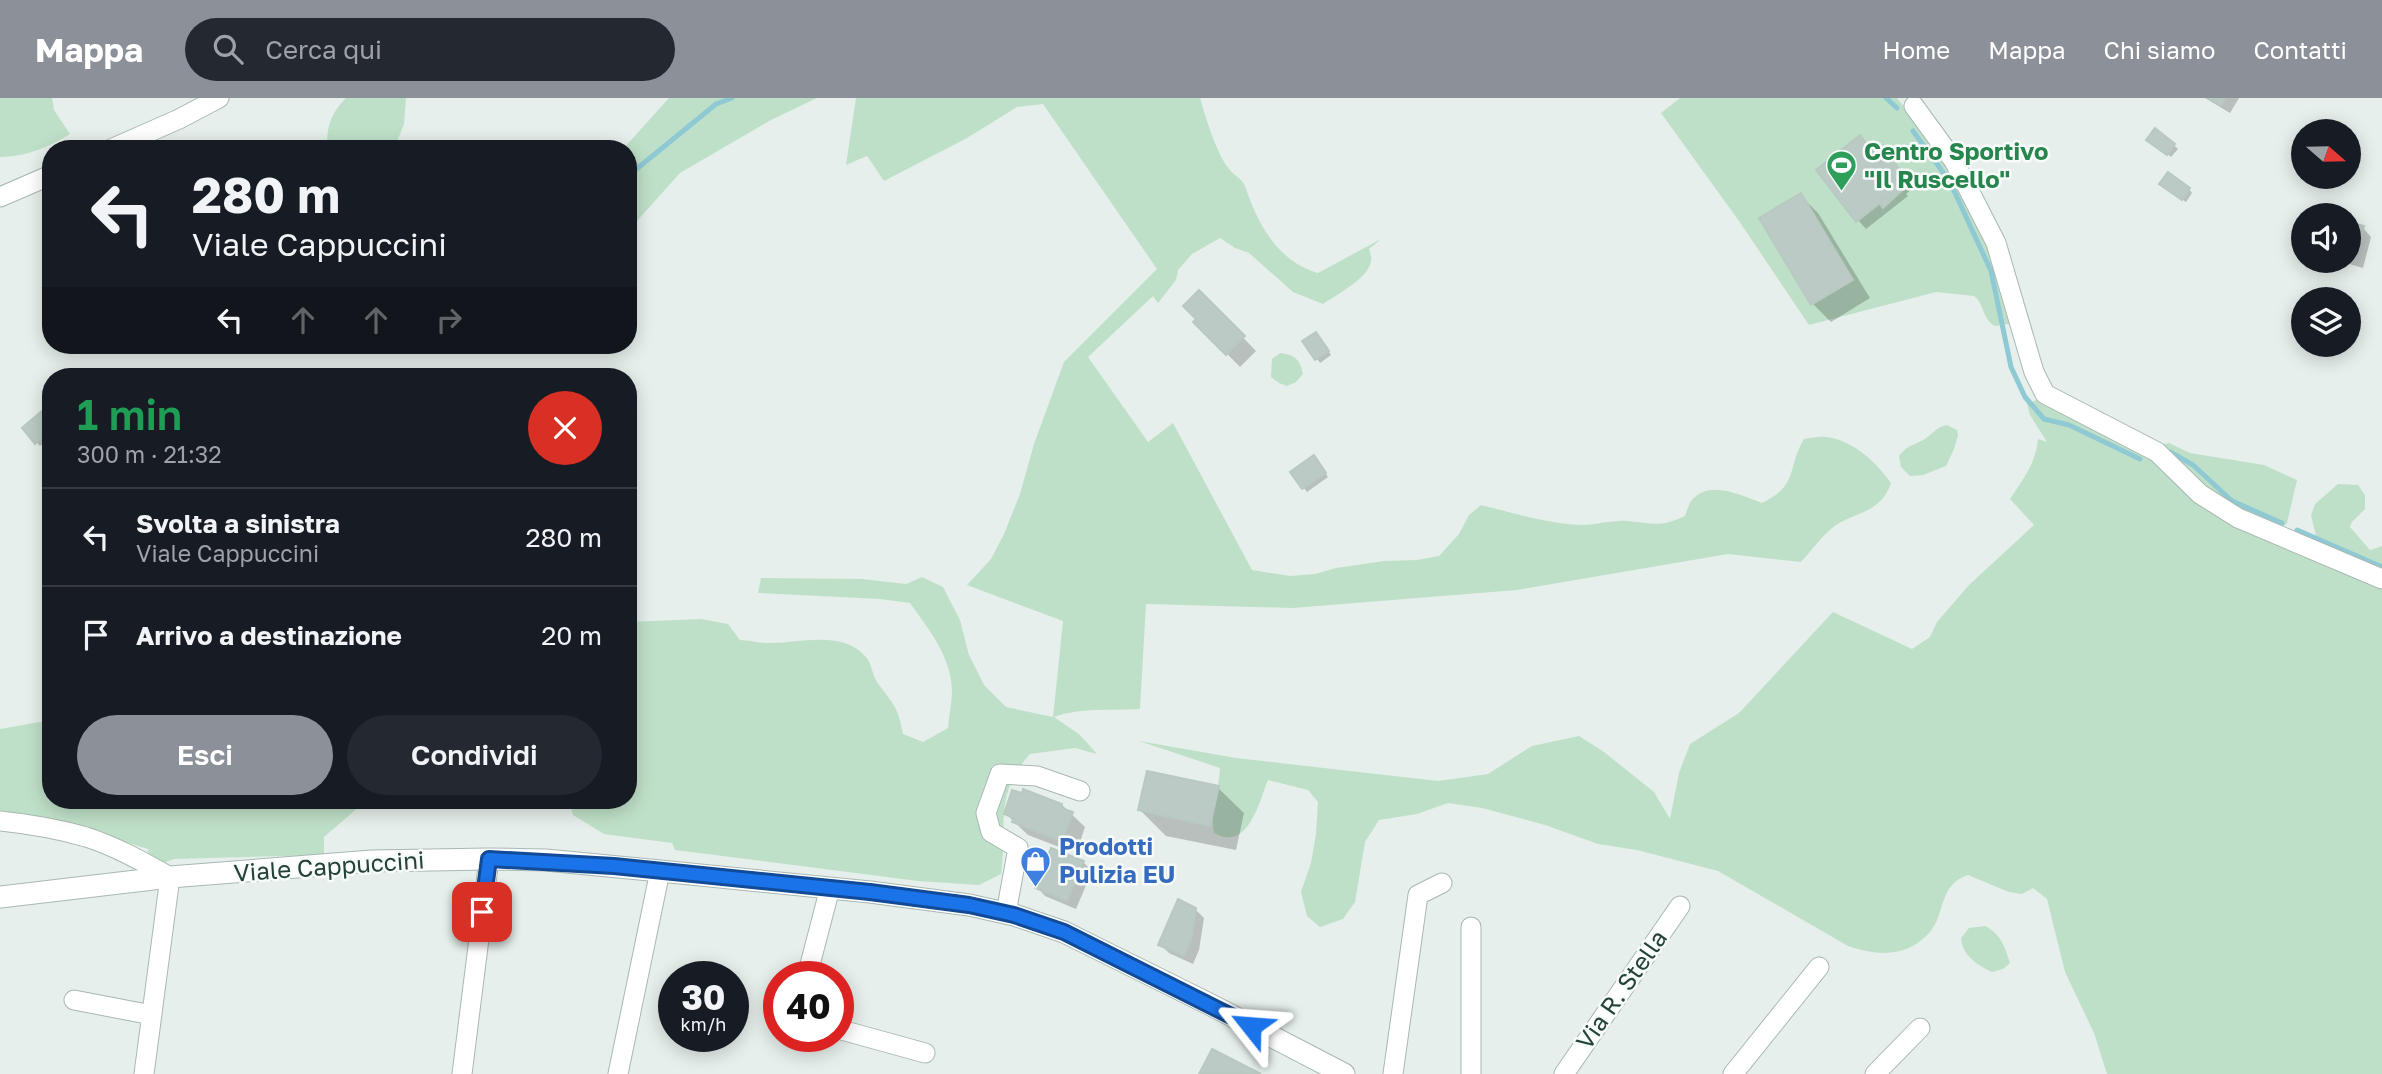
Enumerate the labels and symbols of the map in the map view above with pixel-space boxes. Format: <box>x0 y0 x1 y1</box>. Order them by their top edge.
north arrow <box>2291 119 2361 189</box>
place label: Centro Sportivo "Il Ruscello" <box>1864 136 2048 193</box>
sports icon: Centro Sportivo "Il Ruscello" <box>1824 149 1858 193</box>
place label: Prodotti Pulizia EU <box>1059 831 1175 888</box>
street label: Viale Cappuccini <box>233 844 425 887</box>
shop icon: Prodotti Pulizia EU <box>1019 844 1053 888</box>
pin <box>452 882 512 942</box>
street label: Via R. Stella <box>1569 924 1672 1054</box>
speed limit sign: 40 <box>763 961 854 1052</box>
position arrow <box>1214 989 1288 1063</box>

